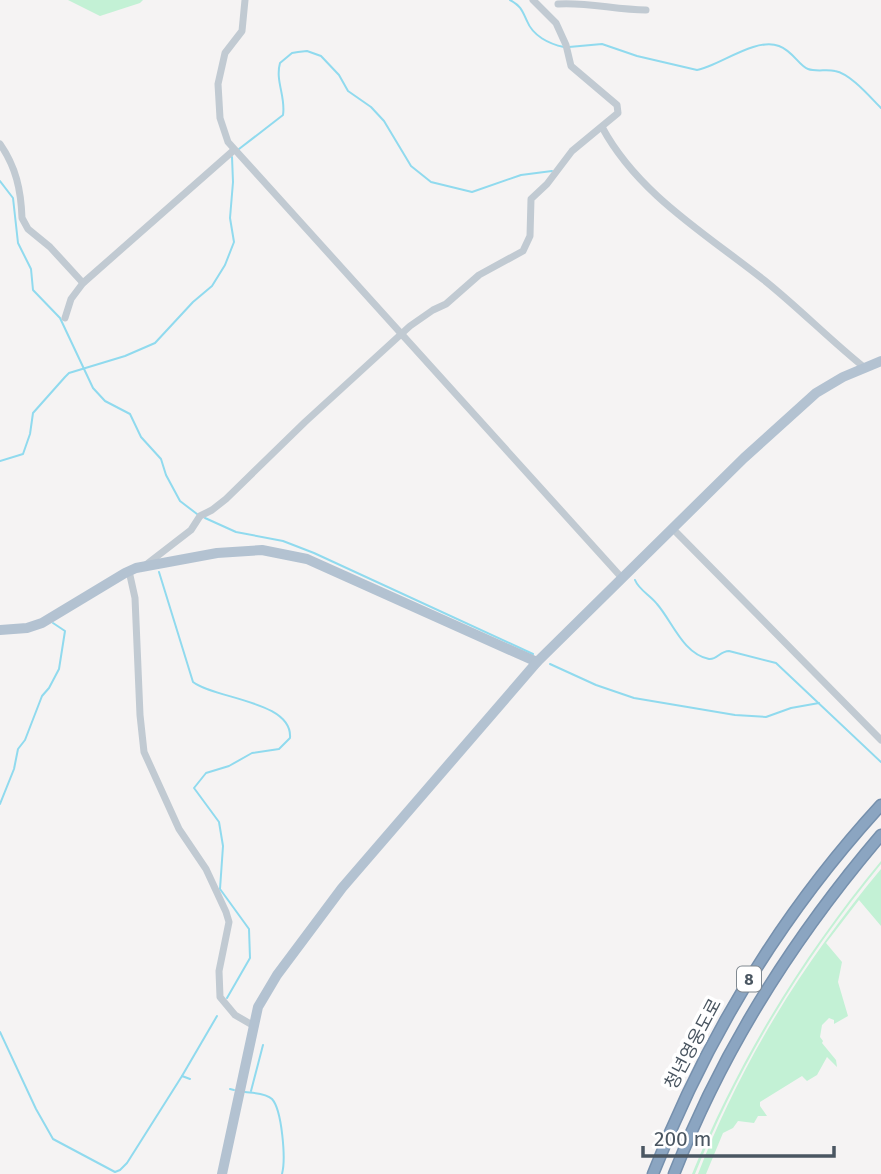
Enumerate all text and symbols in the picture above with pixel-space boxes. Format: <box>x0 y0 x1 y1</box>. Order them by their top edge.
road number: 8 <box>737 967 761 992</box>
street label: 청년영웅도로 <box>660 995 726 1093</box>
scale bar <box>643 1114 834 1158</box>
text: 200 m <box>654 1126 711 1152</box>

